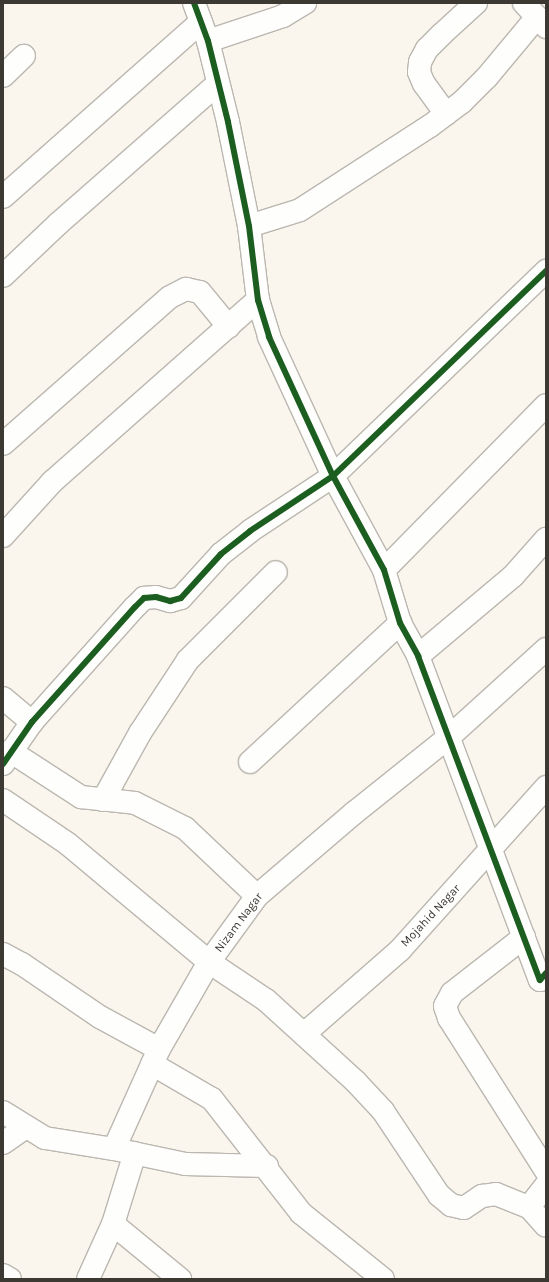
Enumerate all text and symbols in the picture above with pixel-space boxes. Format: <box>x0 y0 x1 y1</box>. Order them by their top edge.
street label: Mojahid Nagar <box>398 882 464 950</box>
street label: Nizam Nagar <box>212 890 266 956</box>

